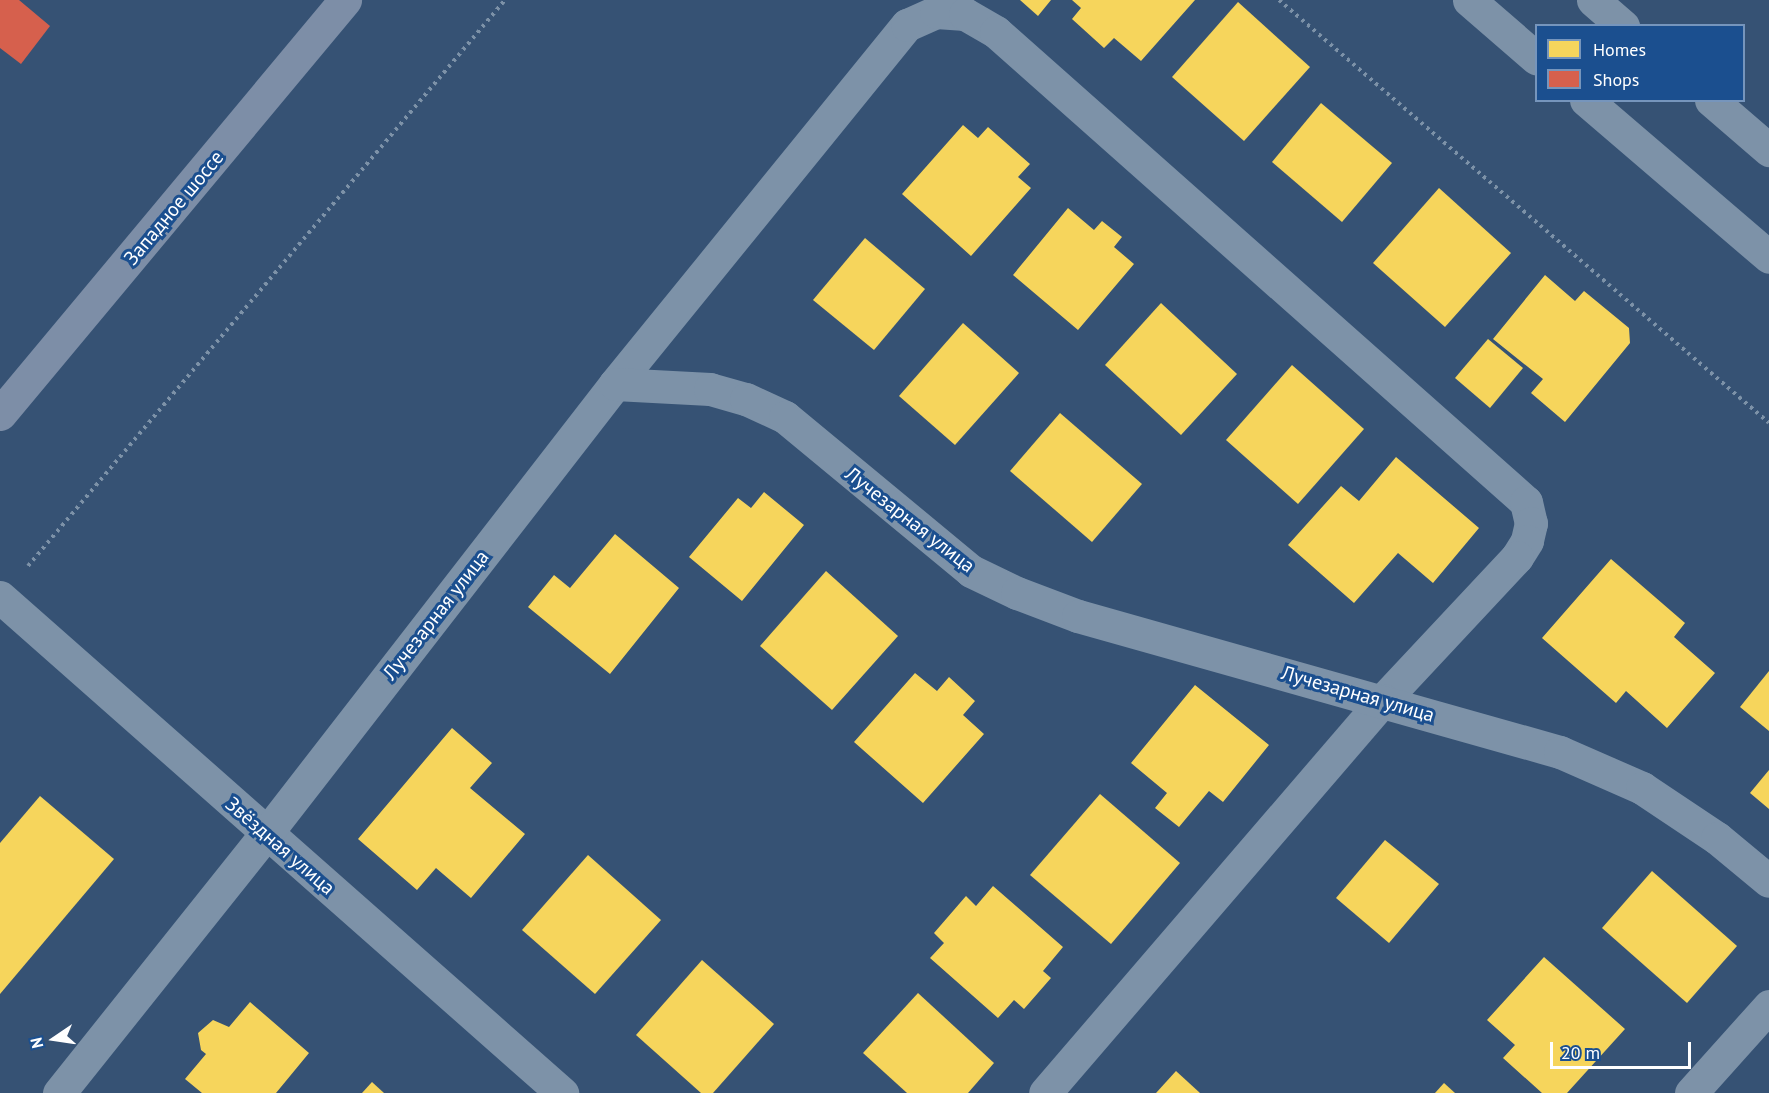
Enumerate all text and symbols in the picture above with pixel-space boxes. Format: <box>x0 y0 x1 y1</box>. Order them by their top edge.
legend <box>1535 24 1745 102</box>
text: Homes <box>1593 38 1646 61</box>
text: Shops <box>1593 68 1639 91</box>
street label: Западное шоссе <box>119 146 229 270</box>
street label: Лучезарная улица <box>840 462 980 578</box>
street label: Лучезарная улица <box>378 545 494 685</box>
street label: Лучезарная улица <box>1279 661 1437 727</box>
street label: Звёздная улица <box>220 792 340 900</box>
north arrow <box>24 1009 84 1069</box>
scale bar <box>1553 1030 1694 1068</box>
text: N <box>26 1036 47 1050</box>
text: 20 m <box>1561 1041 1600 1064</box>

